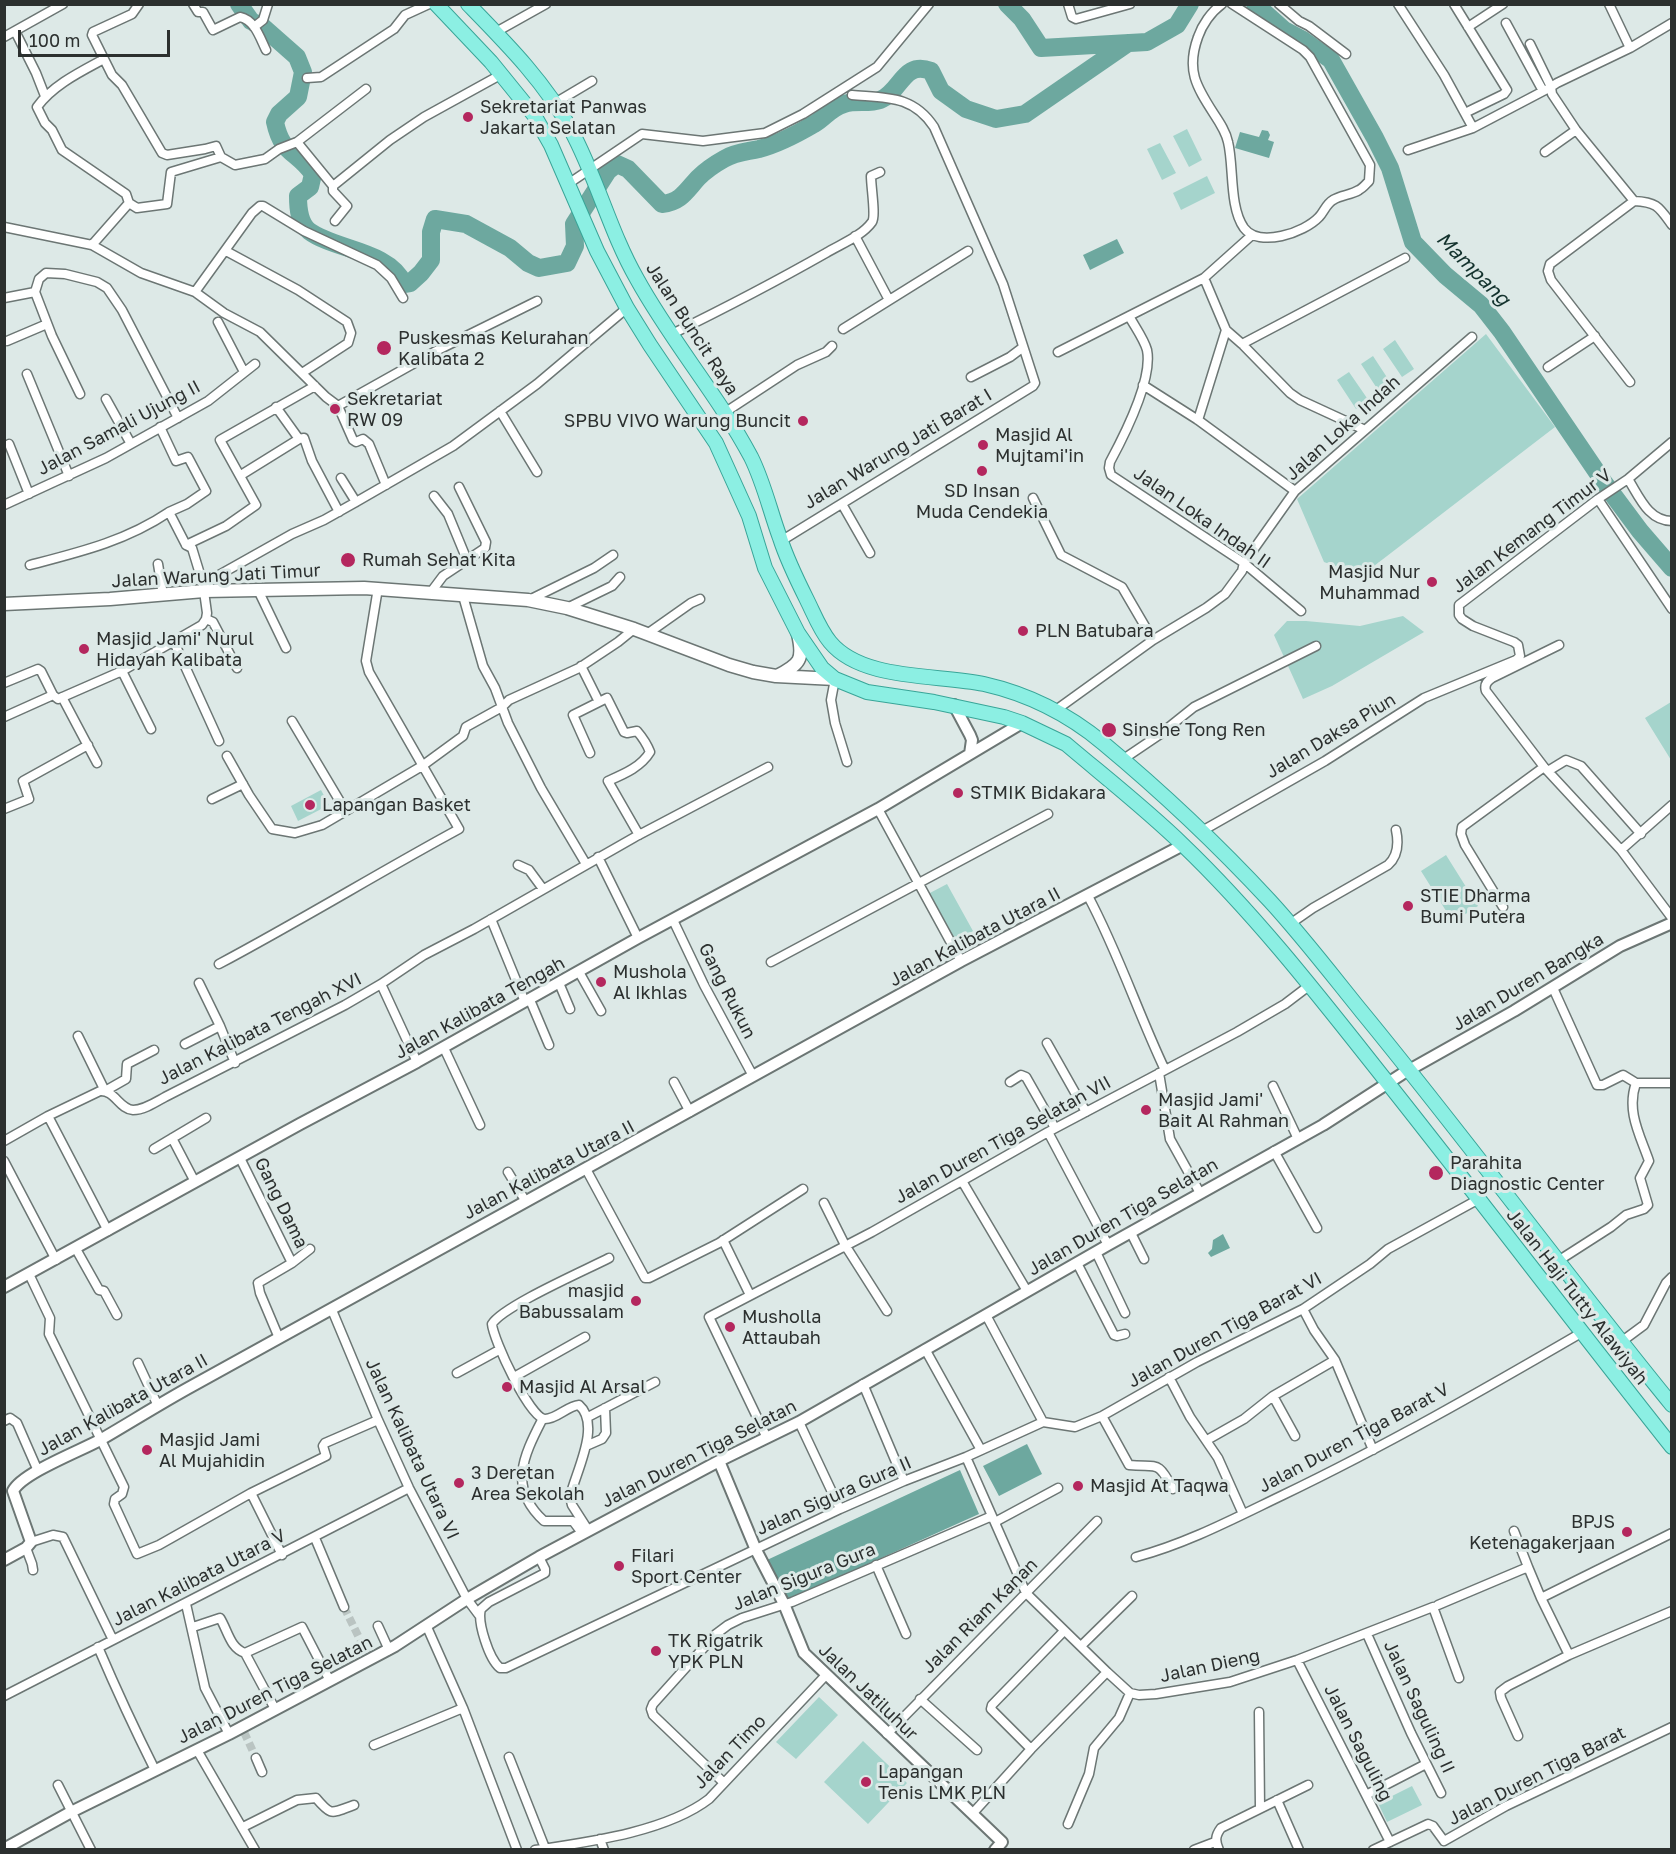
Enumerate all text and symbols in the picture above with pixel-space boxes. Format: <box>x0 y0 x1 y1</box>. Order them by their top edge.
scale bar <box>21 18 172 56</box>
text: 100 m <box>29 29 80 51</box>
place label: Sekretariat Panwas Jakarta Selatan <box>480 96 647 138</box>
marker: Sekretariat Panwas Jakarta Selatan <box>461 110 475 124</box>
water label: Mampang <box>1431 227 1515 311</box>
street label: Jalan Buncit Raya <box>641 259 743 399</box>
place label: Puskesmas Kelurahan Kalibata 2 <box>398 327 589 370</box>
marker: Puskesmas Kelurahan Kalibata 2 <box>375 339 393 357</box>
street label: Jalan Loka Indah <box>1281 371 1405 485</box>
street label: Jalan Samali Ujung II <box>34 376 204 480</box>
street label: Jalan Warung Jati Barat I <box>800 384 996 514</box>
place label: Sekretariat RW 09 <box>347 388 443 430</box>
marker: Sekretariat RW 09 <box>328 402 342 416</box>
place label: SPBU VIVO Warung Buncit <box>564 410 791 432</box>
marker: SPBU VIVO Warung Buncit <box>796 414 810 428</box>
place label: Masjid Al Mujtami'in <box>995 424 1084 466</box>
marker: Masjid Al Mujtami'in <box>976 438 990 452</box>
street label: Jalan Loka Indah II <box>1129 463 1275 573</box>
marker: SD Insan Muda Cendekia <box>975 464 989 478</box>
street label: Jalan Kemang Timur V <box>1448 464 1616 598</box>
place label: SD Insan Muda Cendekia <box>916 480 1048 522</box>
place label: Rumah Sehat Kita <box>362 549 516 571</box>
marker: Rumah Sehat Kita <box>339 551 357 569</box>
street label: Jalan Warung Jati Timur <box>111 560 321 592</box>
place label: Masjid Nur Muhammad <box>1319 561 1420 604</box>
marker: Masjid Nur Muhammad <box>1425 575 1439 589</box>
place label: PLN Batubara <box>1035 620 1154 642</box>
marker: PLN Batubara <box>1016 624 1030 638</box>
place label: Masjid Jami' Nurul Hidayah Kalibata <box>96 628 254 670</box>
marker: Masjid Jami' Nurul Hidayah Kalibata <box>77 642 91 656</box>
street label: Jalan Daksa Piun <box>1262 689 1400 783</box>
place label: Sinshe Tong Ren <box>1122 719 1266 741</box>
marker: Sinshe Tong Ren <box>1100 721 1118 739</box>
place label: STMIK Bidakara <box>970 782 1106 804</box>
marker: STMIK Bidakara <box>951 786 965 800</box>
place label: Lapangan Basket <box>322 794 471 816</box>
marker: Lapangan Basket <box>303 798 317 812</box>
street label: Jalan Kalibata Utara II <box>886 883 1064 991</box>
place label: STIE Dharma Bumi Putera <box>1420 885 1531 928</box>
marker: STIE Dharma Bumi Putera <box>1401 899 1415 913</box>
street label: Jalan Duren Bangka <box>1448 928 1608 1036</box>
street label: Gang Rukun <box>694 940 760 1042</box>
street label: Jalan Kalibata Tengah <box>391 952 569 1064</box>
place label: Mushola Al Ikhlas <box>613 961 687 1004</box>
street label: Jalan Kalibata Tengah XVI <box>155 968 365 1090</box>
marker: Mushola Al Ikhlas <box>594 975 608 989</box>
street label: Jalan Duren Tiga Selatan VII <box>891 1071 1115 1209</box>
place label: Masjid Jami' Bait Al Rahman <box>1158 1089 1289 1132</box>
marker: Masjid Jami' Bait Al Rahman <box>1139 1103 1153 1117</box>
street label: Jalan Kalibata Utara II <box>460 1116 638 1224</box>
place label: Parahita Diagnostic Center <box>1450 1152 1605 1194</box>
street label: Gang Dama <box>250 1154 312 1252</box>
street label: Jalan Duren Tiga Selatan <box>1024 1154 1222 1280</box>
marker: Parahita Diagnostic Center <box>1427 1164 1445 1182</box>
street label: Jalan Haji Tutty Alawiyah <box>1502 1205 1652 1389</box>
street label: Jalan Duren Tiga Barat VI <box>1124 1268 1326 1392</box>
place label: masjid Babussalam <box>519 1280 624 1322</box>
marker: masjid Babussalam <box>629 1294 643 1308</box>
place label: Musholla Attaubah <box>742 1306 821 1348</box>
marker: Musholla Attaubah <box>723 1320 737 1334</box>
street label: Jalan Kalibata Utara II <box>34 1349 212 1461</box>
street label: Jalan Kalibata Utara VI <box>361 1355 463 1543</box>
place label: Masjid Al Arsal <box>519 1376 646 1398</box>
street label: Jalan Duren Tiga Barat V <box>1255 1379 1453 1497</box>
marker: Masjid Al Arsal <box>500 1380 514 1394</box>
street label: Jalan Duren Tiga Selatan <box>598 1395 800 1513</box>
place label: Masjid Jami Al Mujahidin <box>159 1429 265 1472</box>
marker: Masjid Jami Al Mujahidin <box>140 1443 154 1457</box>
street label: Jalan Sigura Gura II <box>753 1452 915 1540</box>
place label: 3 Deretan Area Sekolah <box>471 1462 585 1504</box>
place label: Masjid At Taqwa <box>1090 1475 1229 1497</box>
marker: 3 Deretan Area Sekolah <box>452 1476 466 1490</box>
marker: Masjid At Taqwa <box>1071 1479 1085 1493</box>
place label: BPJS Ketenagakerjaan <box>1469 1511 1615 1553</box>
street label: Jalan Kalibata Utara V <box>109 1525 289 1631</box>
marker: BPJS Ketenagakerjaan <box>1620 1525 1634 1539</box>
street label: Jalan Sigura Gura <box>729 1539 879 1615</box>
place label: Filari Sport Center <box>631 1545 742 1588</box>
street label: Jalan Riam Kanan <box>918 1554 1042 1678</box>
marker: Filari Sport Center <box>612 1559 626 1573</box>
place label: TK Rigatrik YPK PLN <box>668 1630 763 1672</box>
street label: Jalan Duren Tiga Selatan <box>174 1631 376 1749</box>
street label: Jalan Saguling II <box>1379 1637 1459 1777</box>
street label: Jalan Jatiluhur <box>814 1639 922 1745</box>
marker: TK Rigatrik YPK PLN <box>649 1644 663 1658</box>
street label: Jalan Dieng <box>1158 1645 1262 1687</box>
street label: Jalan Saguling <box>1319 1681 1397 1805</box>
street label: Jalan Timo <box>689 1711 771 1793</box>
street label: Jalan Duren Tiga Barat <box>1445 1722 1629 1830</box>
place label: Lapangan Tenis LMK PLN <box>878 1761 1006 1804</box>
marker: Lapangan Tenis LMK PLN <box>859 1775 873 1789</box>

